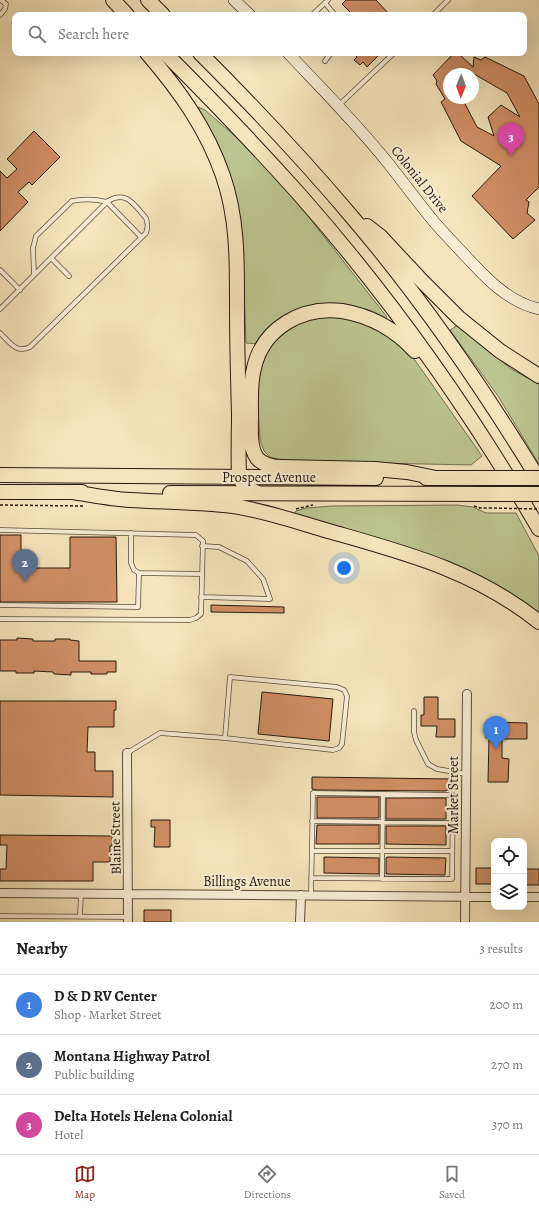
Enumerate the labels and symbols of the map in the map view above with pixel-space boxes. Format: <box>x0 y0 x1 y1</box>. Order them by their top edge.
north arrow <box>443 68 479 104</box>
pin: 3 <box>498 123 524 156</box>
street label: Colonial Drive <box>387 142 453 217</box>
street label: Prospect Avenue <box>222 468 316 487</box>
pin: 2 <box>12 549 38 582</box>
your location <box>334 558 354 578</box>
pin: 1 <box>483 716 509 749</box>
street label: Market Street <box>444 755 463 834</box>
street label: Blaine Street <box>105 801 126 875</box>
street label: Billings Avenue <box>203 872 291 891</box>

